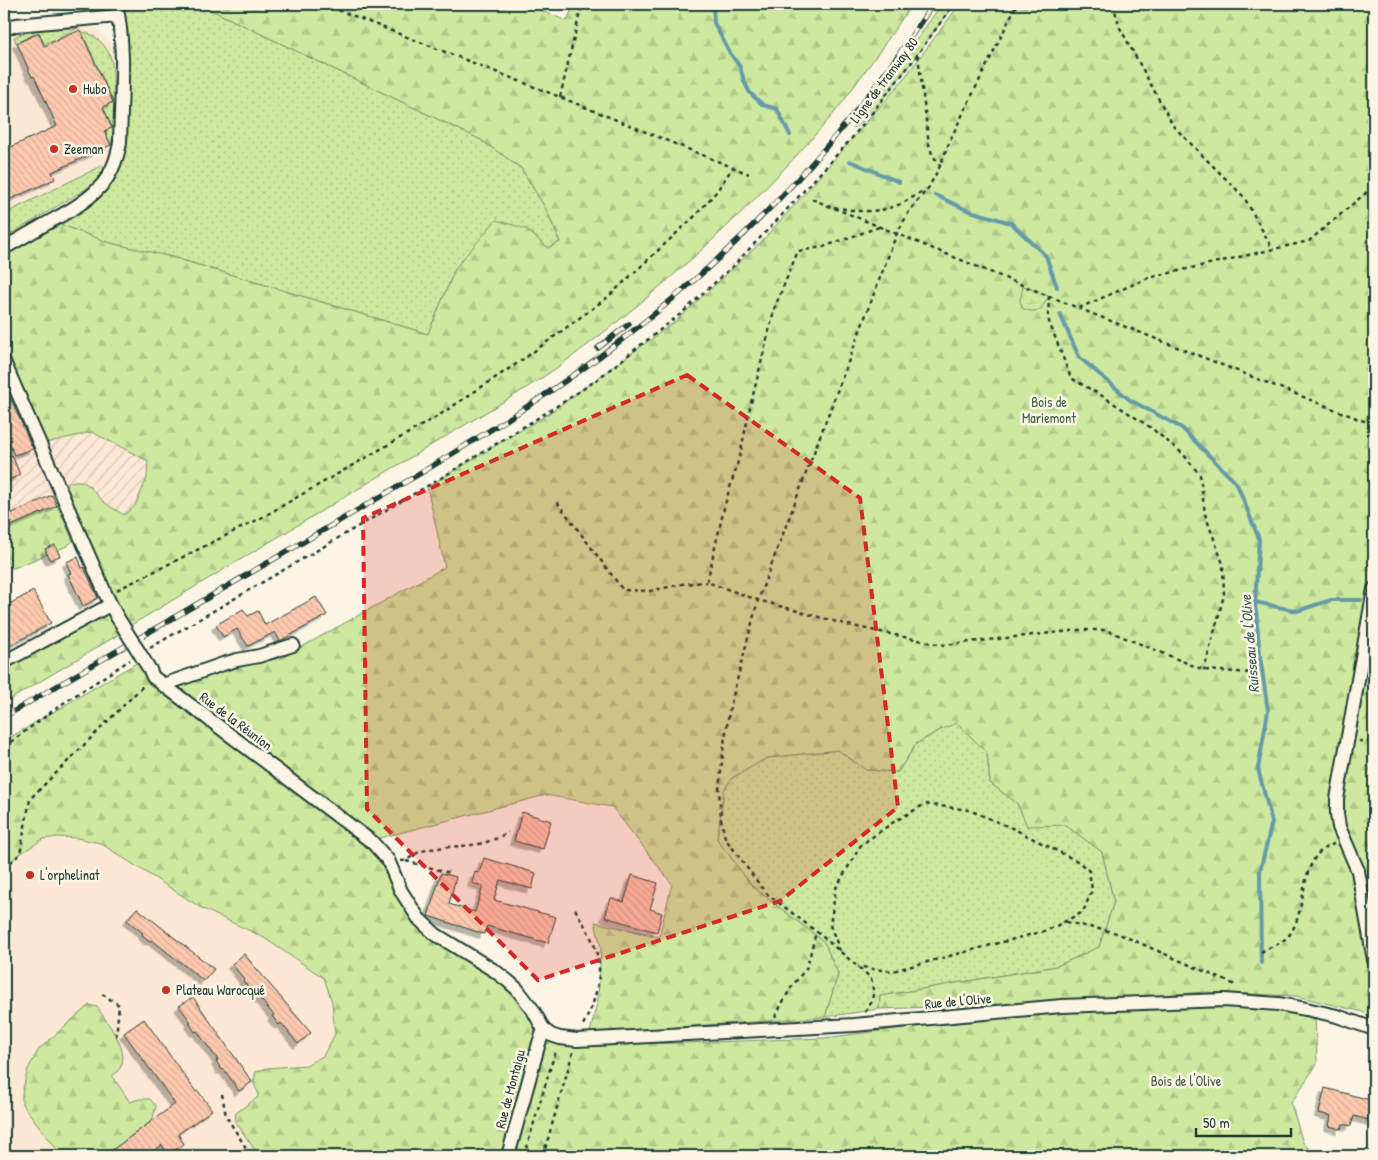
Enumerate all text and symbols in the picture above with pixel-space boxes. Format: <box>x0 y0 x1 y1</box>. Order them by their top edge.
street label: Ligne de tramway 80 <box>845 33 923 127</box>
place label: Hubo <box>83 79 107 98</box>
marker: Hubo <box>67 83 79 95</box>
place label: Zeeman <box>64 139 104 158</box>
marker: Zeeman <box>48 143 60 155</box>
park label: Bois de Mariemont <box>1022 392 1076 427</box>
water label: Ruisseau de l'Olive <box>1235 593 1264 694</box>
street label: Rue de la Réunion <box>196 687 277 754</box>
place label: L'orphelinat <box>40 865 100 885</box>
marker: L'orphelinat <box>24 869 36 881</box>
place label: Plateau Warocqué <box>176 980 265 1000</box>
marker: Plateau Warocqué <box>160 984 172 996</box>
street label: Rue de l'Olive <box>924 988 992 1013</box>
street label: Rue de Montaigu <box>490 1047 530 1131</box>
park label: Bois de l'Olive <box>1151 1071 1222 1090</box>
scale bar <box>1196 1105 1290 1137</box>
text: 50 m <box>1203 1112 1230 1133</box>

